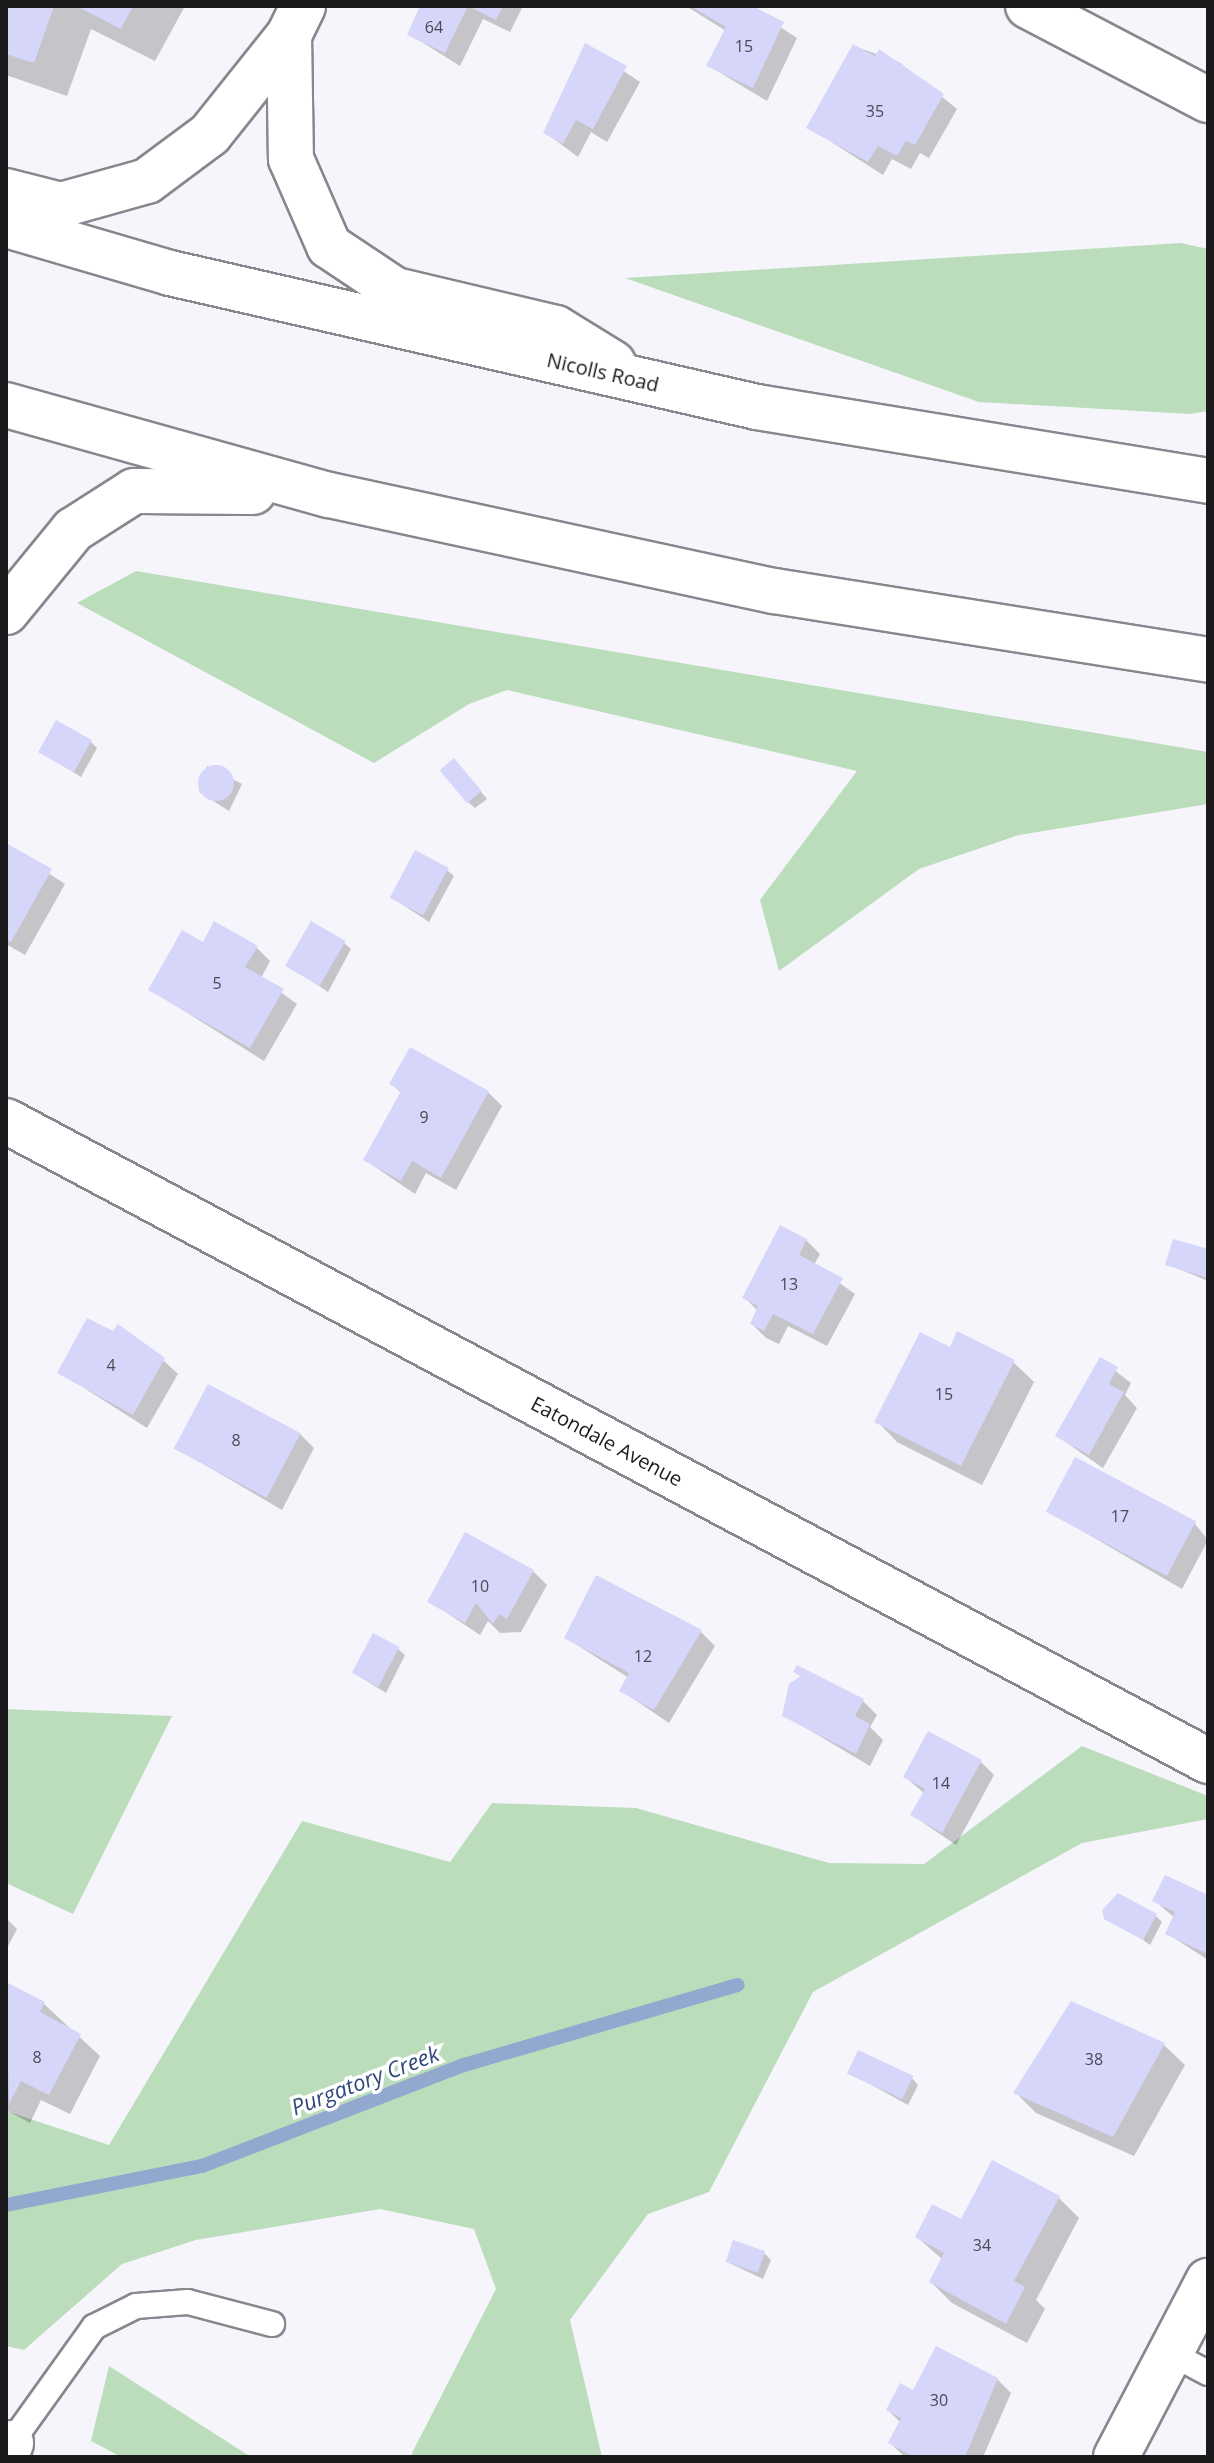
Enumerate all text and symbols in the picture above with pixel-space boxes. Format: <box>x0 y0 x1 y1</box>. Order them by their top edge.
house number: 64 <box>425 17 443 37</box>
house number: 15 <box>735 36 753 56</box>
house number: 35 <box>866 101 884 121</box>
street label: Nicolls Road <box>545 347 661 397</box>
house number: 5 <box>212 973 222 993</box>
house number: 9 <box>419 1107 429 1127</box>
house number: 13 <box>780 1274 798 1294</box>
house number: 4 <box>106 1355 116 1375</box>
house number: 15 <box>935 1384 953 1404</box>
street label: Eatondale Avenue <box>527 1391 687 1491</box>
house number: 8 <box>231 1430 241 1450</box>
house number: 17 <box>1111 1506 1129 1526</box>
house number: 10 <box>471 1576 489 1596</box>
house number: 12 <box>634 1646 652 1666</box>
house number: 14 <box>932 1773 950 1793</box>
water label: Purgatory Creek <box>287 2040 443 2120</box>
house number: 8 <box>32 2047 42 2067</box>
house number: 38 <box>1085 2049 1103 2069</box>
house number: 34 <box>973 2235 991 2255</box>
house number: 30 <box>930 2390 948 2410</box>

